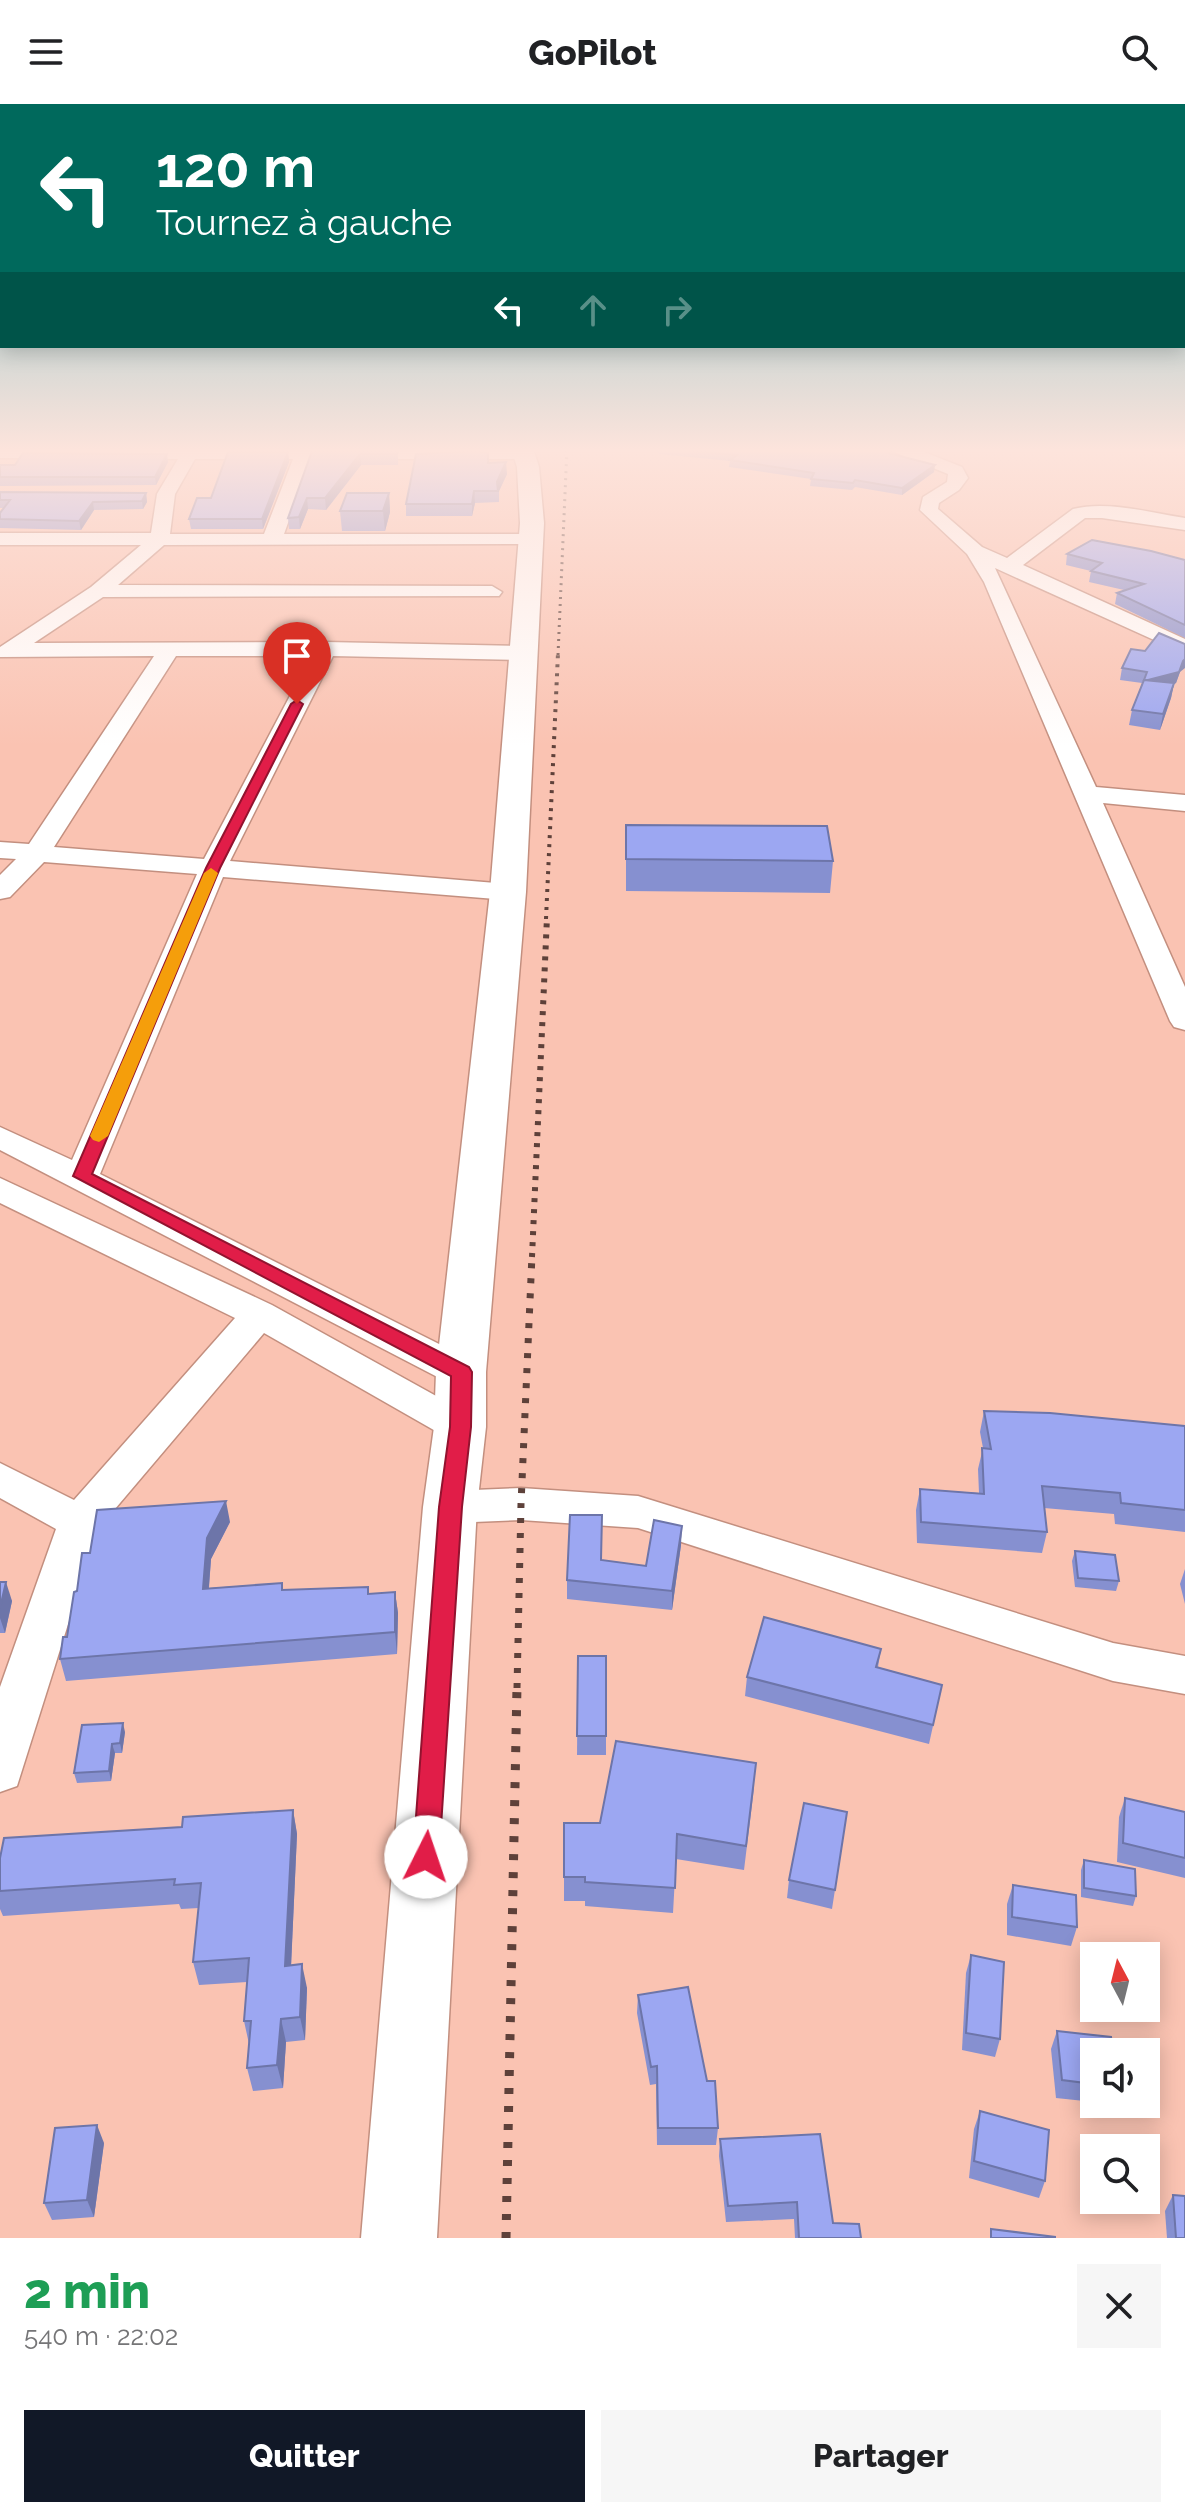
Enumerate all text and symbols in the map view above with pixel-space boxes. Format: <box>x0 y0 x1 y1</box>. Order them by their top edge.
icon: menu <box>24 30 68 74</box>
icon: search <box>1117 30 1161 74</box>
text: GoPilot <box>528 31 657 73</box>
text: 120 m <box>156 134 315 200</box>
icon: left <box>24 136 128 240</box>
text: Tournez à gauche <box>156 201 452 243</box>
icon: left <box>487 288 531 332</box>
icon: ahead <box>571 288 615 332</box>
icon: right <box>655 288 699 332</box>
pin <box>263 622 331 704</box>
icon: arrive <box>275 634 319 678</box>
position arrow <box>384 1815 468 1899</box>
north arrow <box>1080 1942 1160 2022</box>
map controls <box>1080 1942 1160 2214</box>
button: sound <box>1080 2038 1160 2118</box>
button: search <box>1080 2134 1160 2214</box>
text: 2 min <box>24 2263 150 2319</box>
button: close <box>1077 2264 1161 2348</box>
text: 540 m · 22:02 <box>24 2321 178 2351</box>
button: Quitter <box>24 2410 585 2502</box>
button: Partager <box>601 2410 1161 2502</box>

